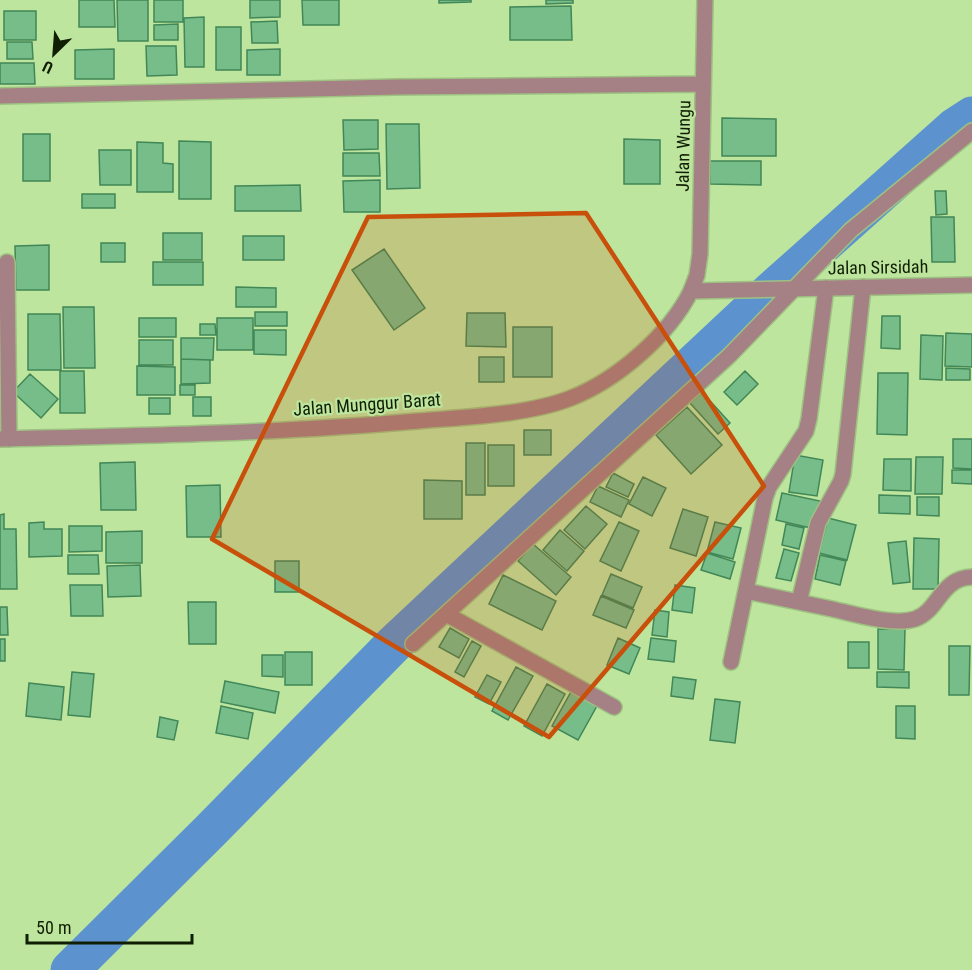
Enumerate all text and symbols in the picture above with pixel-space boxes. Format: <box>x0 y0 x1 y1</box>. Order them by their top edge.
north arrow <box>24 24 84 84</box>
text: U <box>40 57 56 78</box>
street label: Jalan Wungu <box>672 100 694 192</box>
street label: Jalan Sirsidah <box>828 256 928 278</box>
street label: Jalan Munggur Barat <box>293 388 441 420</box>
scale bar <box>27 907 192 945</box>
text: 50 m <box>36 917 71 938</box>

